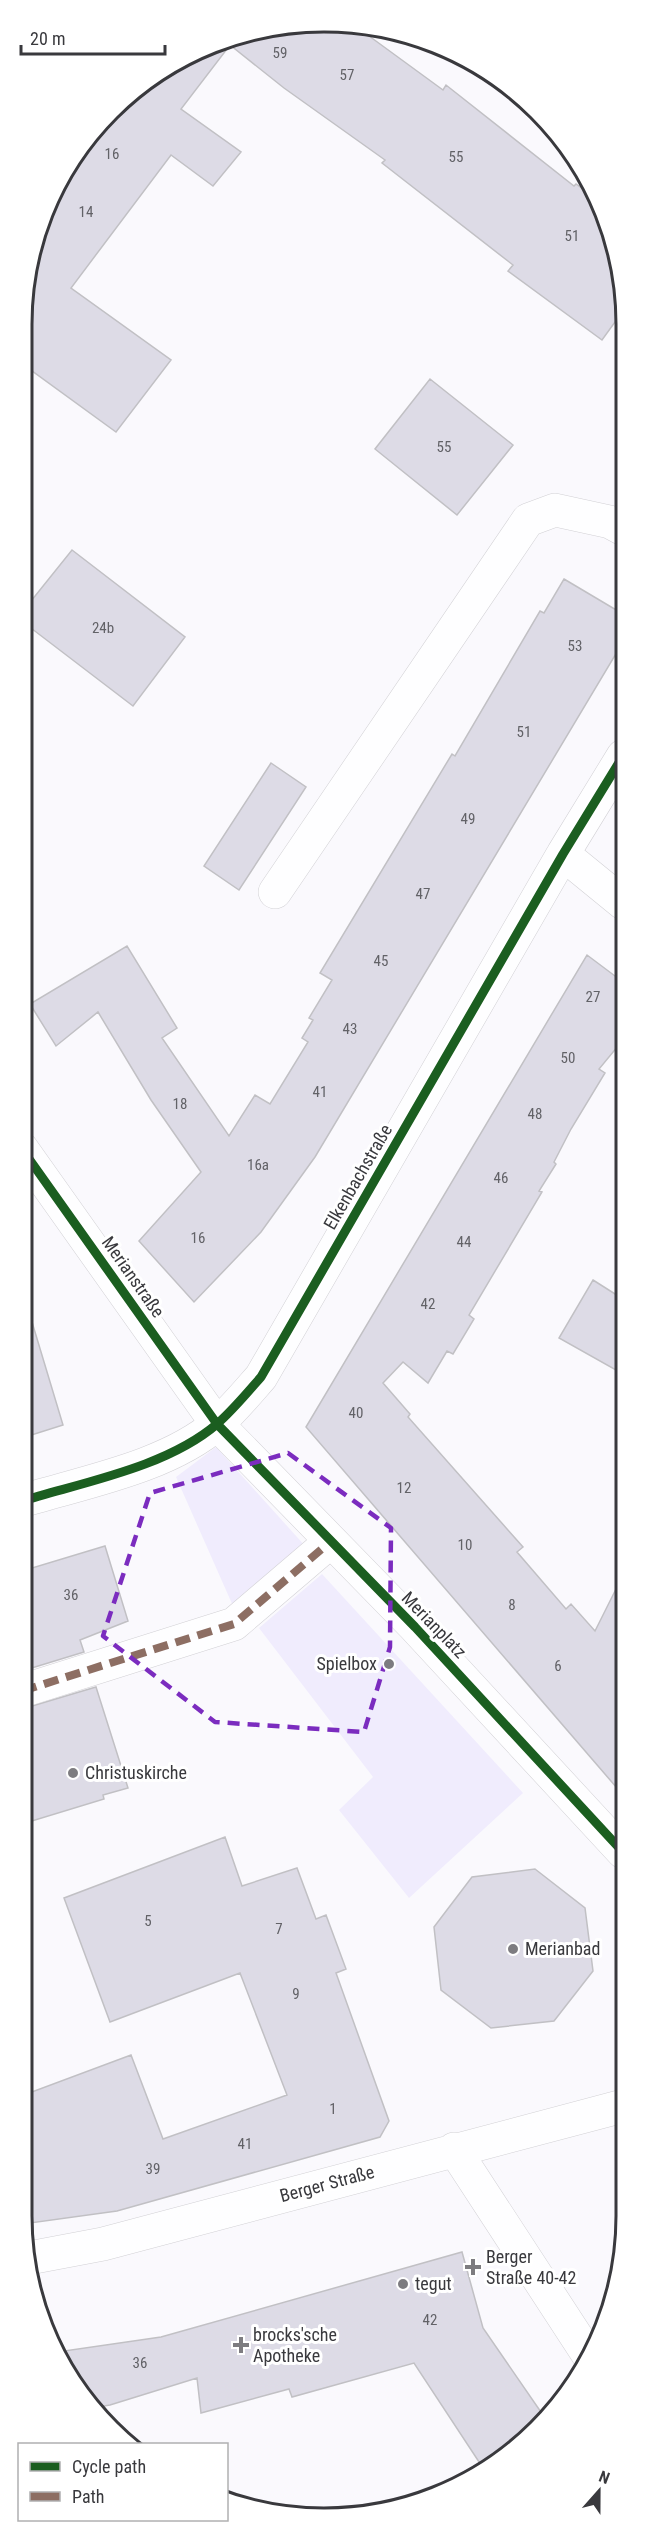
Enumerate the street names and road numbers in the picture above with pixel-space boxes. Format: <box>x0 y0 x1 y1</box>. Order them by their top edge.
street label: Elkenbachstraße <box>319 1120 396 1233</box>
street label: Merianstraße <box>98 1232 169 1321</box>
street label: Merianplatz <box>398 1587 471 1662</box>
street label: Berger Straße <box>277 2161 376 2206</box>

